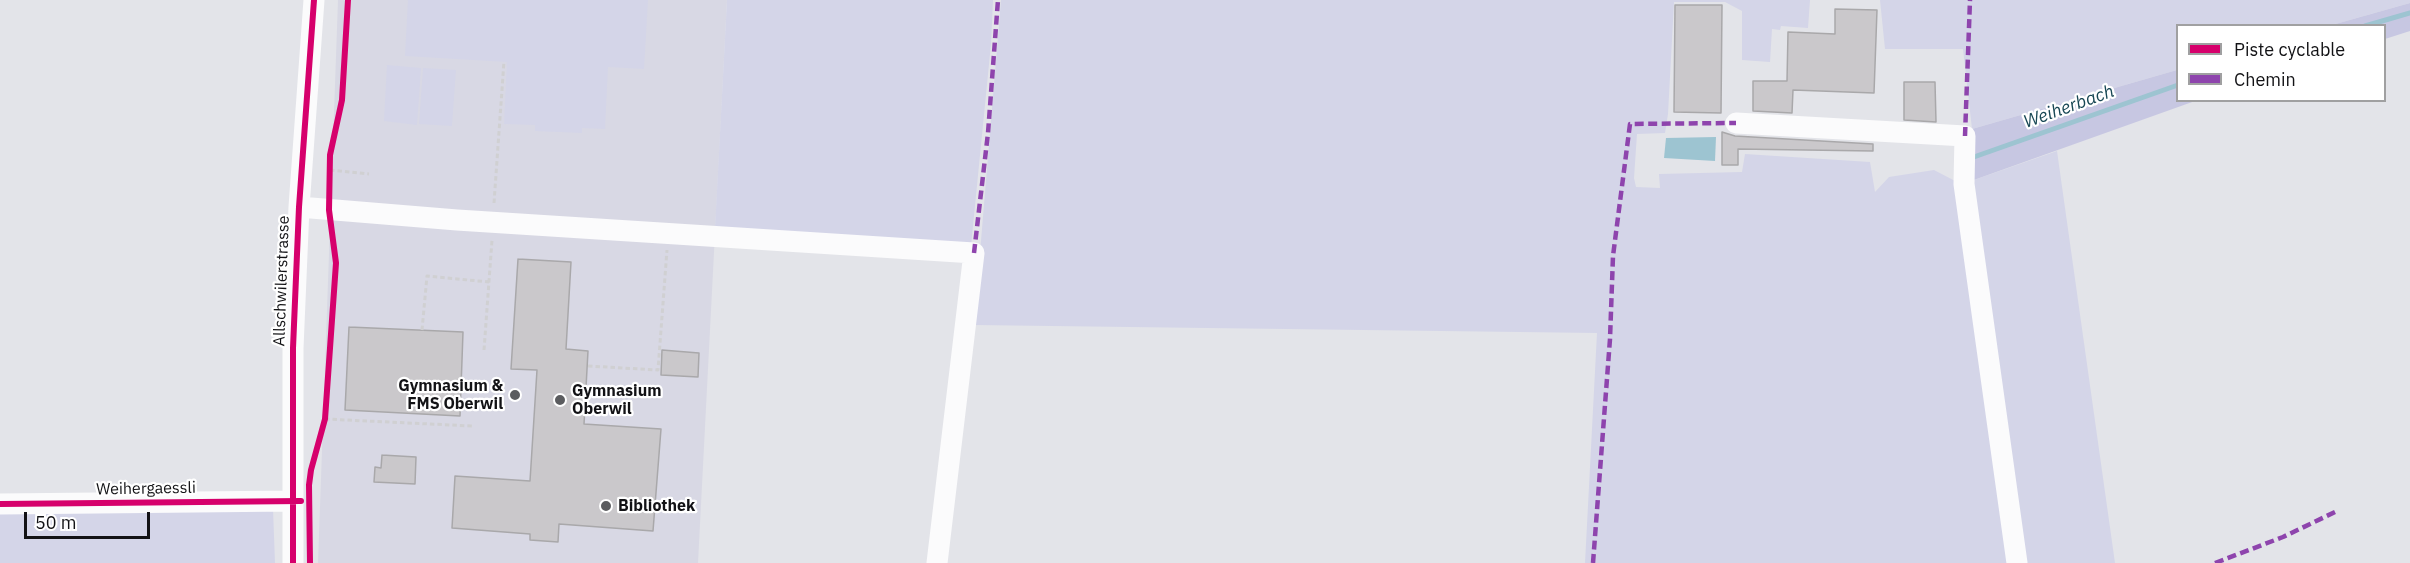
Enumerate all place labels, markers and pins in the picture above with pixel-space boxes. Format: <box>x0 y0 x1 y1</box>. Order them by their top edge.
place label: Gymnasium & FMS Oberwil <box>398 376 503 414</box>
place label: Gymnasium Oberwil <box>572 381 661 419</box>
marker: Gymnasium & FMS Oberwil <box>508 388 522 402</box>
marker: Gymnasium Oberwil <box>553 393 567 407</box>
place label: Bibliothek <box>618 496 695 516</box>
marker: Bibliothek <box>599 499 613 513</box>

